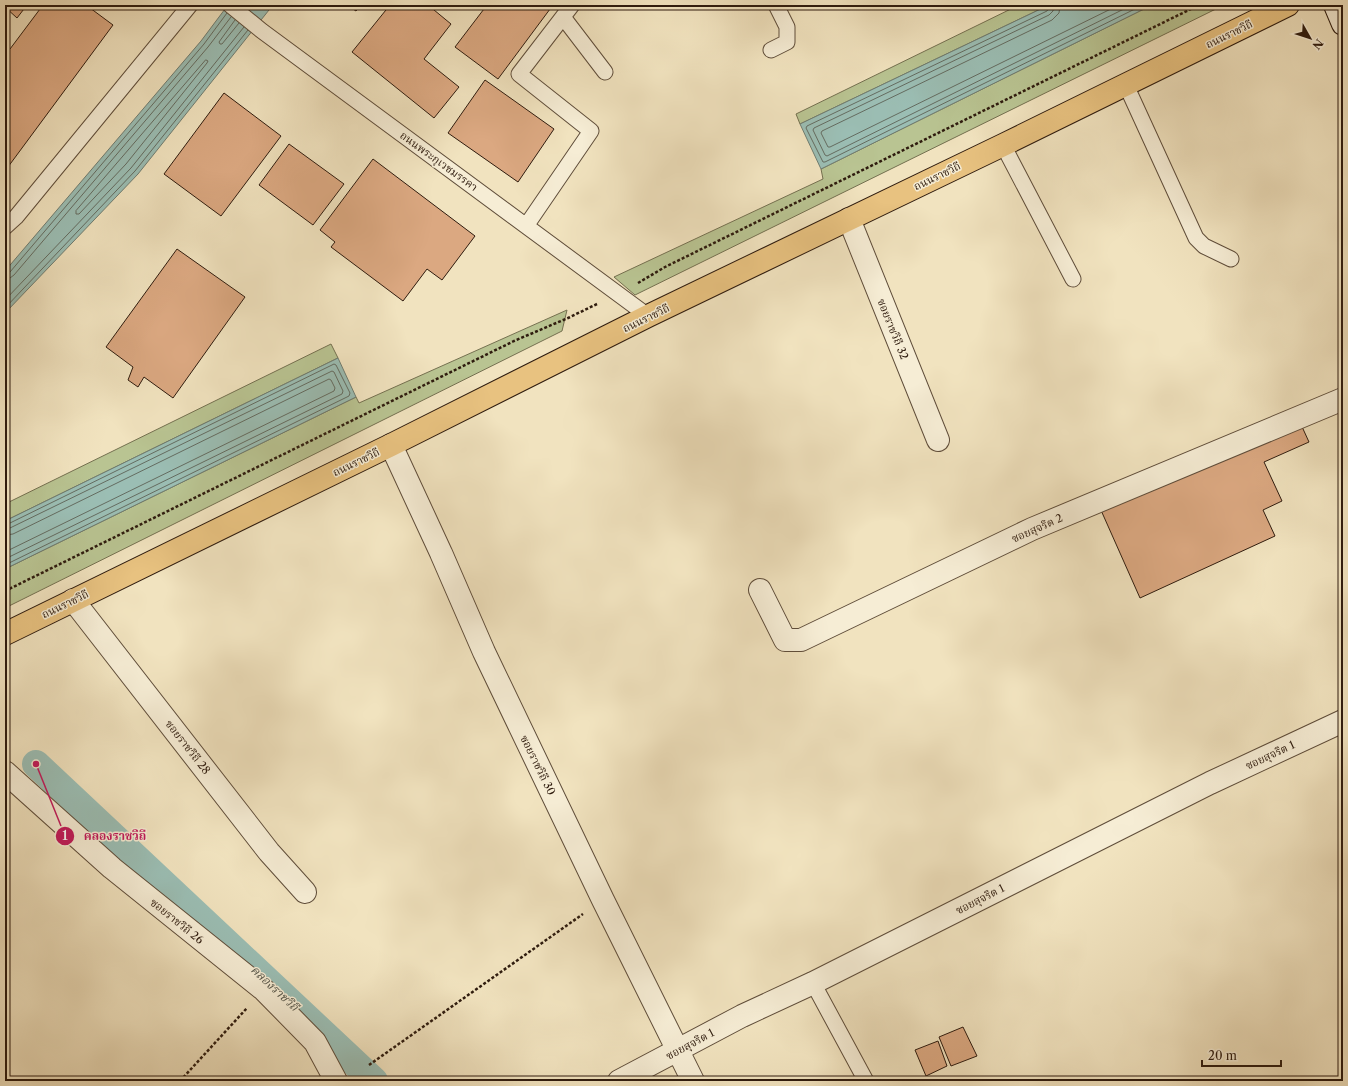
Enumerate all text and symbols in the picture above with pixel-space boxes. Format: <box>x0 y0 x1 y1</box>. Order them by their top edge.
street label: ถนนราชวิถี <box>1203 17 1255 51</box>
north arrow <box>1290 18 1330 58</box>
text: N <box>1309 36 1326 53</box>
street label: ถนนพระกุเวชมรรคา <box>397 128 481 195</box>
street label: ถนนราชวิถี <box>911 159 963 193</box>
street label: ซอยราชวิถี 32 <box>874 296 912 362</box>
street label: ถนนราชวิถี <box>620 301 672 335</box>
street label: ถนนราชวิถี <box>330 445 382 479</box>
street label: ซอยสุจริต 2 <box>1009 511 1065 546</box>
street label: ถนนราชวิถี <box>39 587 91 621</box>
street label: ซอยราชวิถี 28 <box>162 717 214 777</box>
street label: ซอยราชวิถี 30 <box>517 733 559 797</box>
street label: ซอยสุจริต 1 <box>1243 737 1298 773</box>
callout: คลองราชวิถี <box>55 824 154 848</box>
text: 1 <box>62 828 68 843</box>
text: คลองราชวิถี <box>84 828 146 843</box>
street label: ซอยสุจริต 1 <box>953 881 1007 918</box>
street label: ซอยราชวิถี 26 <box>147 895 207 947</box>
water label: คลองราชวิถี <box>248 962 303 1015</box>
street label: ซอยสุจริต 1 <box>663 1025 717 1063</box>
scale bar <box>1202 1042 1281 1068</box>
text: 20 m <box>1208 1048 1237 1063</box>

